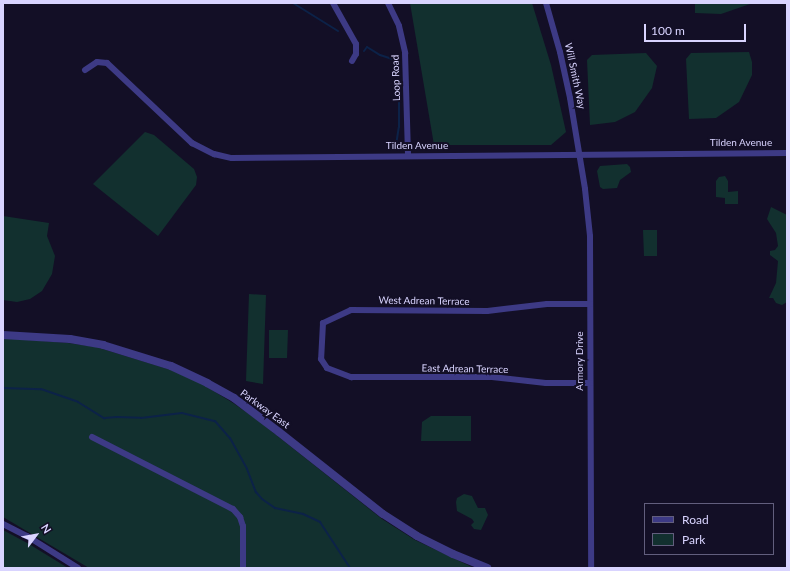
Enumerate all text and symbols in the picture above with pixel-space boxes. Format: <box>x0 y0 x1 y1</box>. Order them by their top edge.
scale bar <box>646 16 748 42</box>
text: 100 m <box>651 23 685 38</box>
street label: Will Smith Way <box>562 42 588 110</box>
street label: Loop Road <box>389 55 403 101</box>
street label: Tilden Avenue <box>710 137 772 149</box>
street label: Tilden Avenue <box>386 140 448 152</box>
street label: West Adrean Terrace <box>378 294 470 308</box>
street label: Armory Drive <box>574 331 586 391</box>
street label: East Adrean Terrace <box>421 362 509 376</box>
street label: Parkway East <box>238 387 292 431</box>
legend <box>644 503 774 555</box>
text: Road <box>682 512 709 527</box>
north arrow <box>16 515 56 555</box>
text: N <box>39 521 54 535</box>
text: Park <box>682 532 705 547</box>

